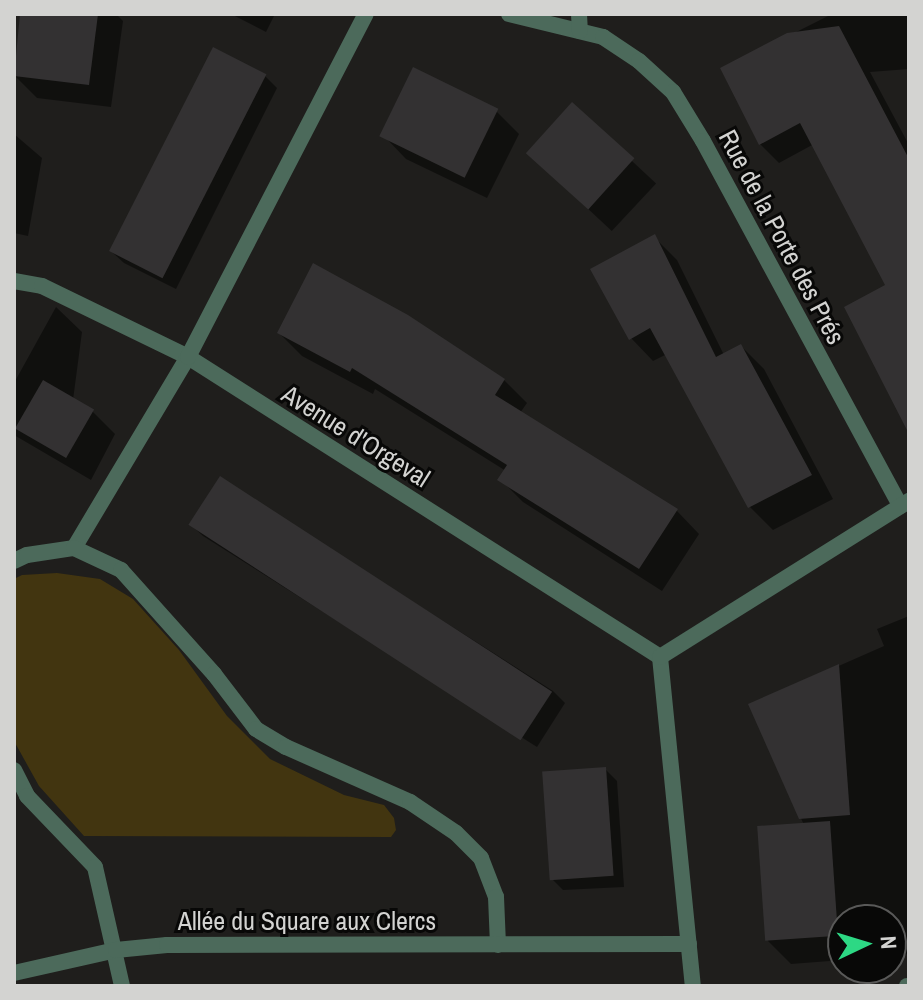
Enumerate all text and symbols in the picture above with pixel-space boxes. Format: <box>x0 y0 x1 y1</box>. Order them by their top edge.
street label: Rue de la Porte des Prés <box>712 125 852 349</box>
street label: Avenue d'Orgeval <box>276 378 436 494</box>
north arrow <box>827 904 907 984</box>
street label: Allée du Square aux Clercs <box>178 905 436 937</box>
text: N <box>874 935 904 950</box>

